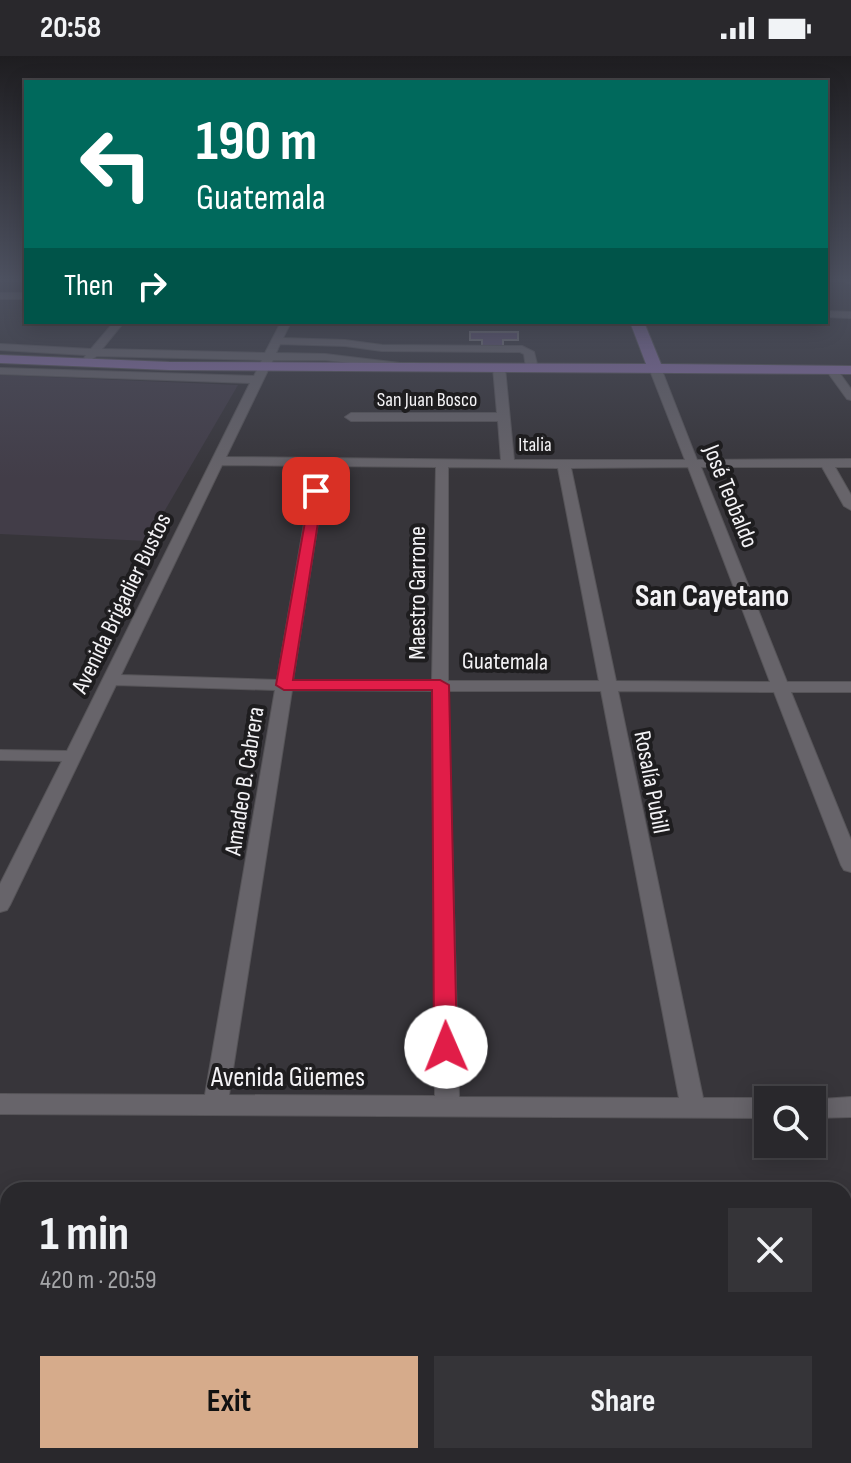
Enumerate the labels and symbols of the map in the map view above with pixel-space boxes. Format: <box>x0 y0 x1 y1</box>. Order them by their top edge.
street label: San Juan Bosco <box>377 388 477 412</box>
street label: Italia <box>518 433 552 457</box>
street label: José Teobaldo <box>696 440 764 552</box>
pin <box>282 457 350 525</box>
street label: Avenida Brigadier Bustos <box>65 508 178 699</box>
street label: Maestro Garrone <box>403 526 432 660</box>
district label: San Cayetano <box>635 577 789 616</box>
street label: Guatemala <box>462 646 548 677</box>
street label: Amadeo B. Cabrera <box>218 705 271 858</box>
street label: Rosalía Pubill <box>627 728 676 836</box>
position arrow <box>404 1005 488 1089</box>
street label: Avenida Güemes <box>210 1061 365 1094</box>

